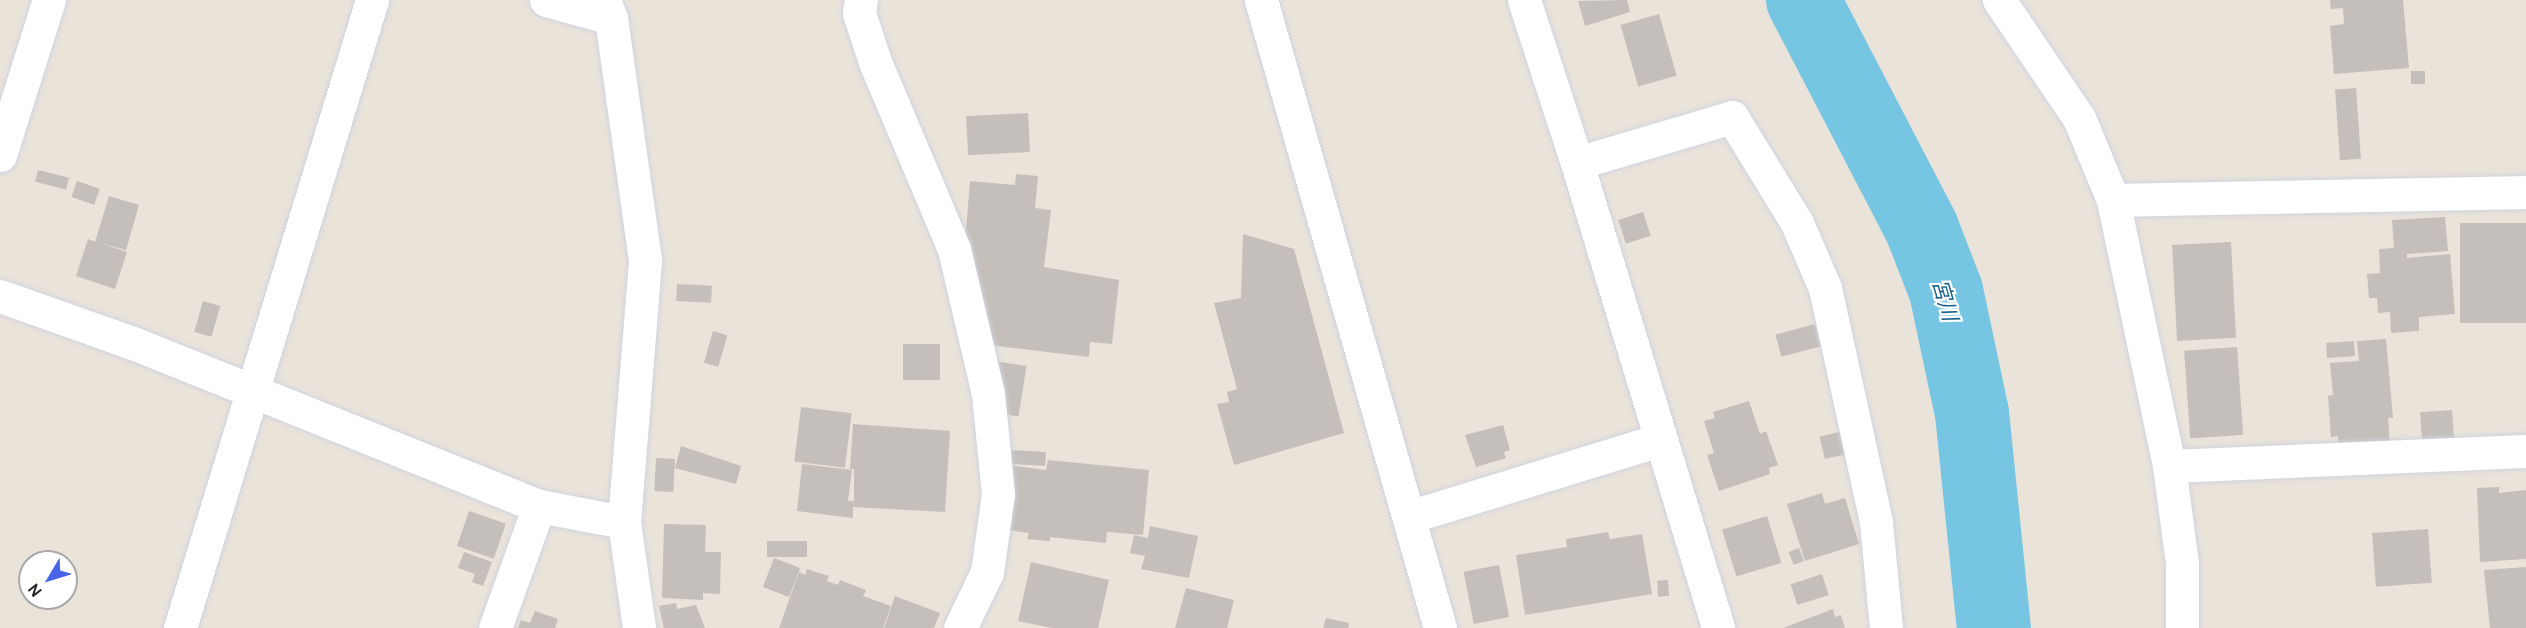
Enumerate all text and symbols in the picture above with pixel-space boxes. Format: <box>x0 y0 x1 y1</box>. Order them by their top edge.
water label: 宮川 <box>1927 276 1963 324</box>
north arrow <box>18 550 78 610</box>
text: N <box>24 580 46 600</box>

